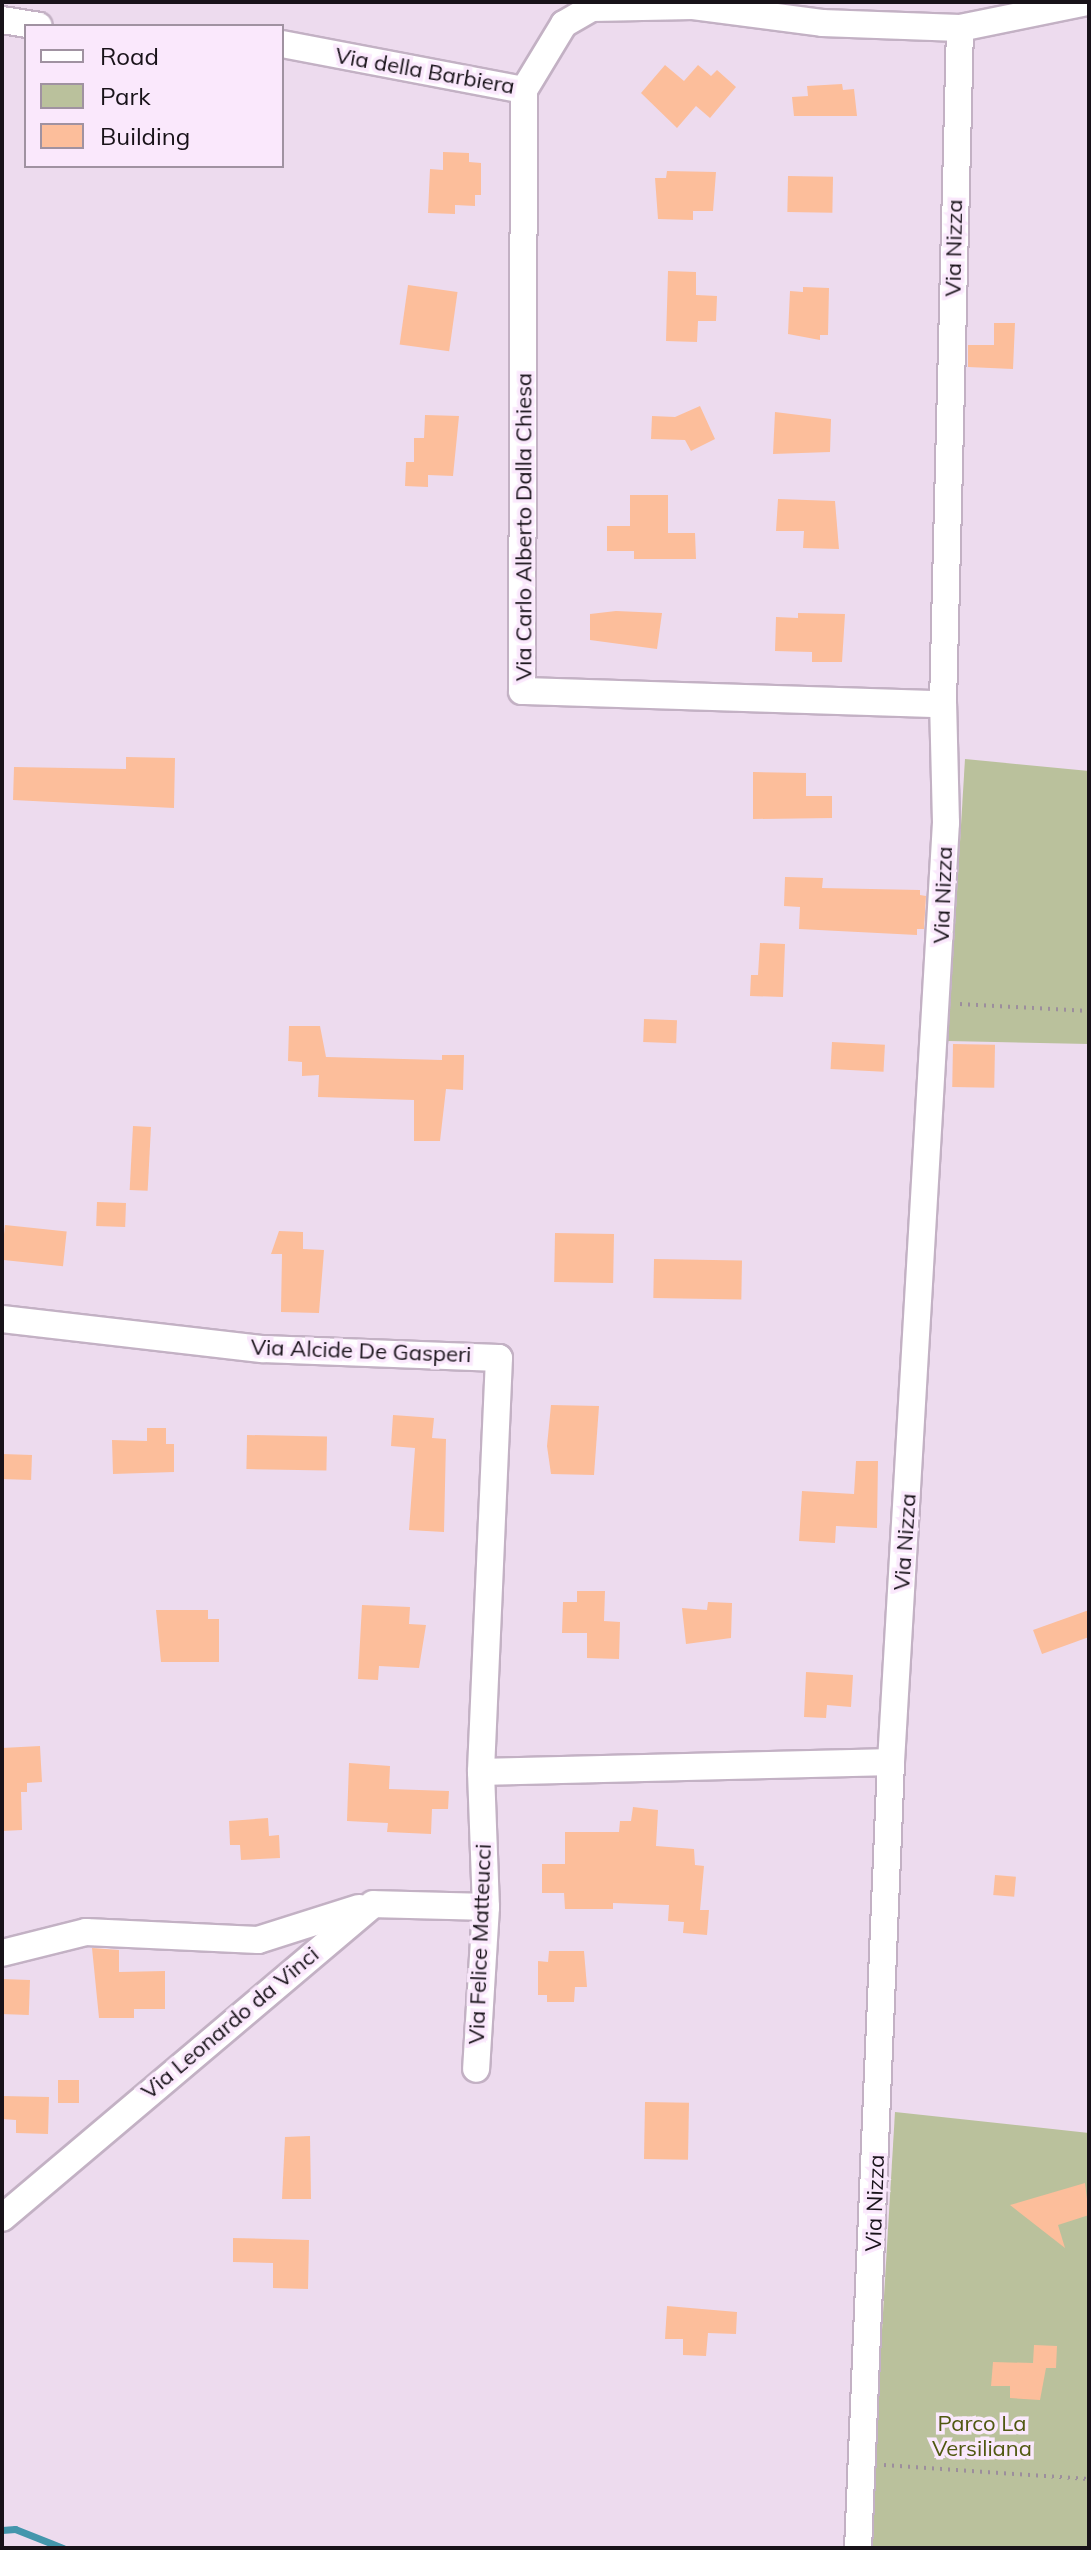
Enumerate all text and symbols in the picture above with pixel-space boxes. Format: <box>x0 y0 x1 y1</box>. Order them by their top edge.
legend <box>24 24 284 168</box>
text: Road <box>100 41 159 71</box>
street label: Via della Barbiera <box>333 42 517 100</box>
text: Park <box>100 81 151 111</box>
text: Building <box>100 121 190 151</box>
street label: Via Nizza <box>940 199 968 297</box>
street label: Via Carlo Alberto Dalla Chiesa <box>511 373 537 681</box>
street label: Via Nizza <box>928 846 958 944</box>
street label: Via Alcide De Gasperi <box>250 1334 472 1368</box>
street label: Via Nizza <box>888 1493 922 1591</box>
street label: Via Felice Matteucci <box>463 1843 497 2045</box>
street label: Via Leonardo da Vinci <box>136 1941 324 2105</box>
street label: Via Nizza <box>860 2154 890 2252</box>
park label: Parco La Versiliana <box>932 2410 1032 2462</box>

